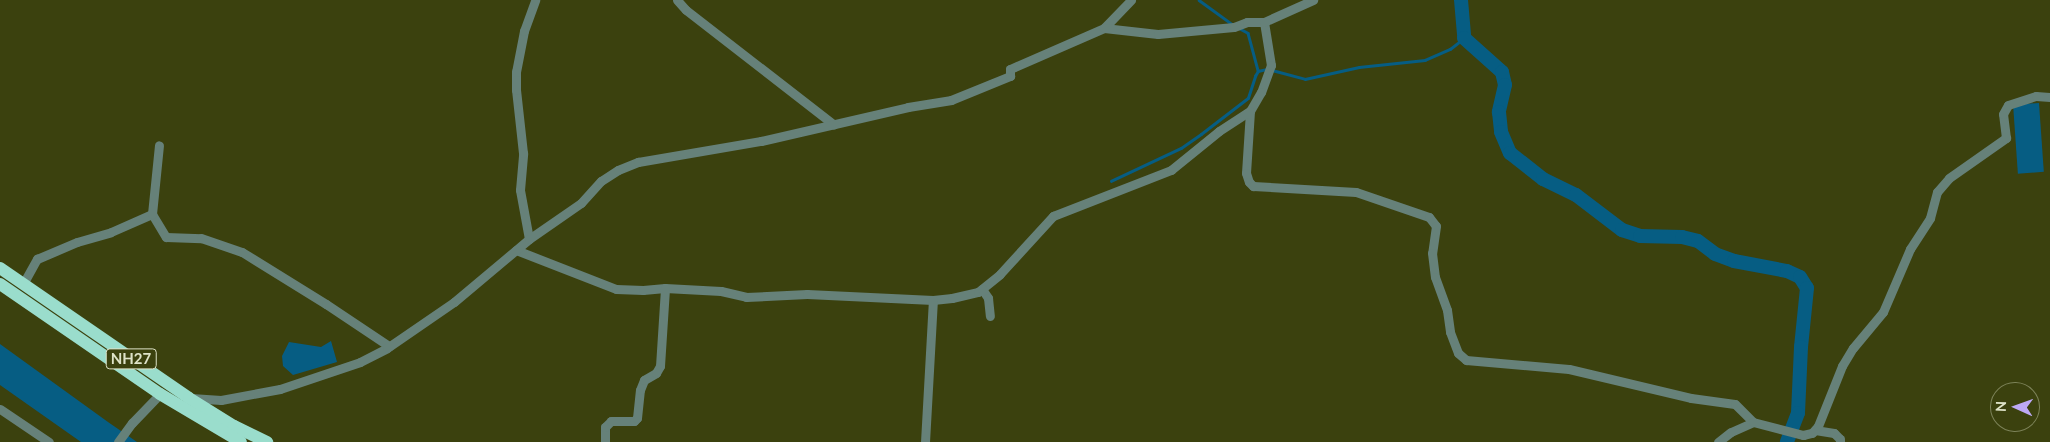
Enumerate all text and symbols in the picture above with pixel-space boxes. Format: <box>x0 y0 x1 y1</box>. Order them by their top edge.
road number: NH27 <box>105 346 157 372</box>
north arrow <box>1990 382 2040 432</box>
text: N <box>1992 401 2009 412</box>

